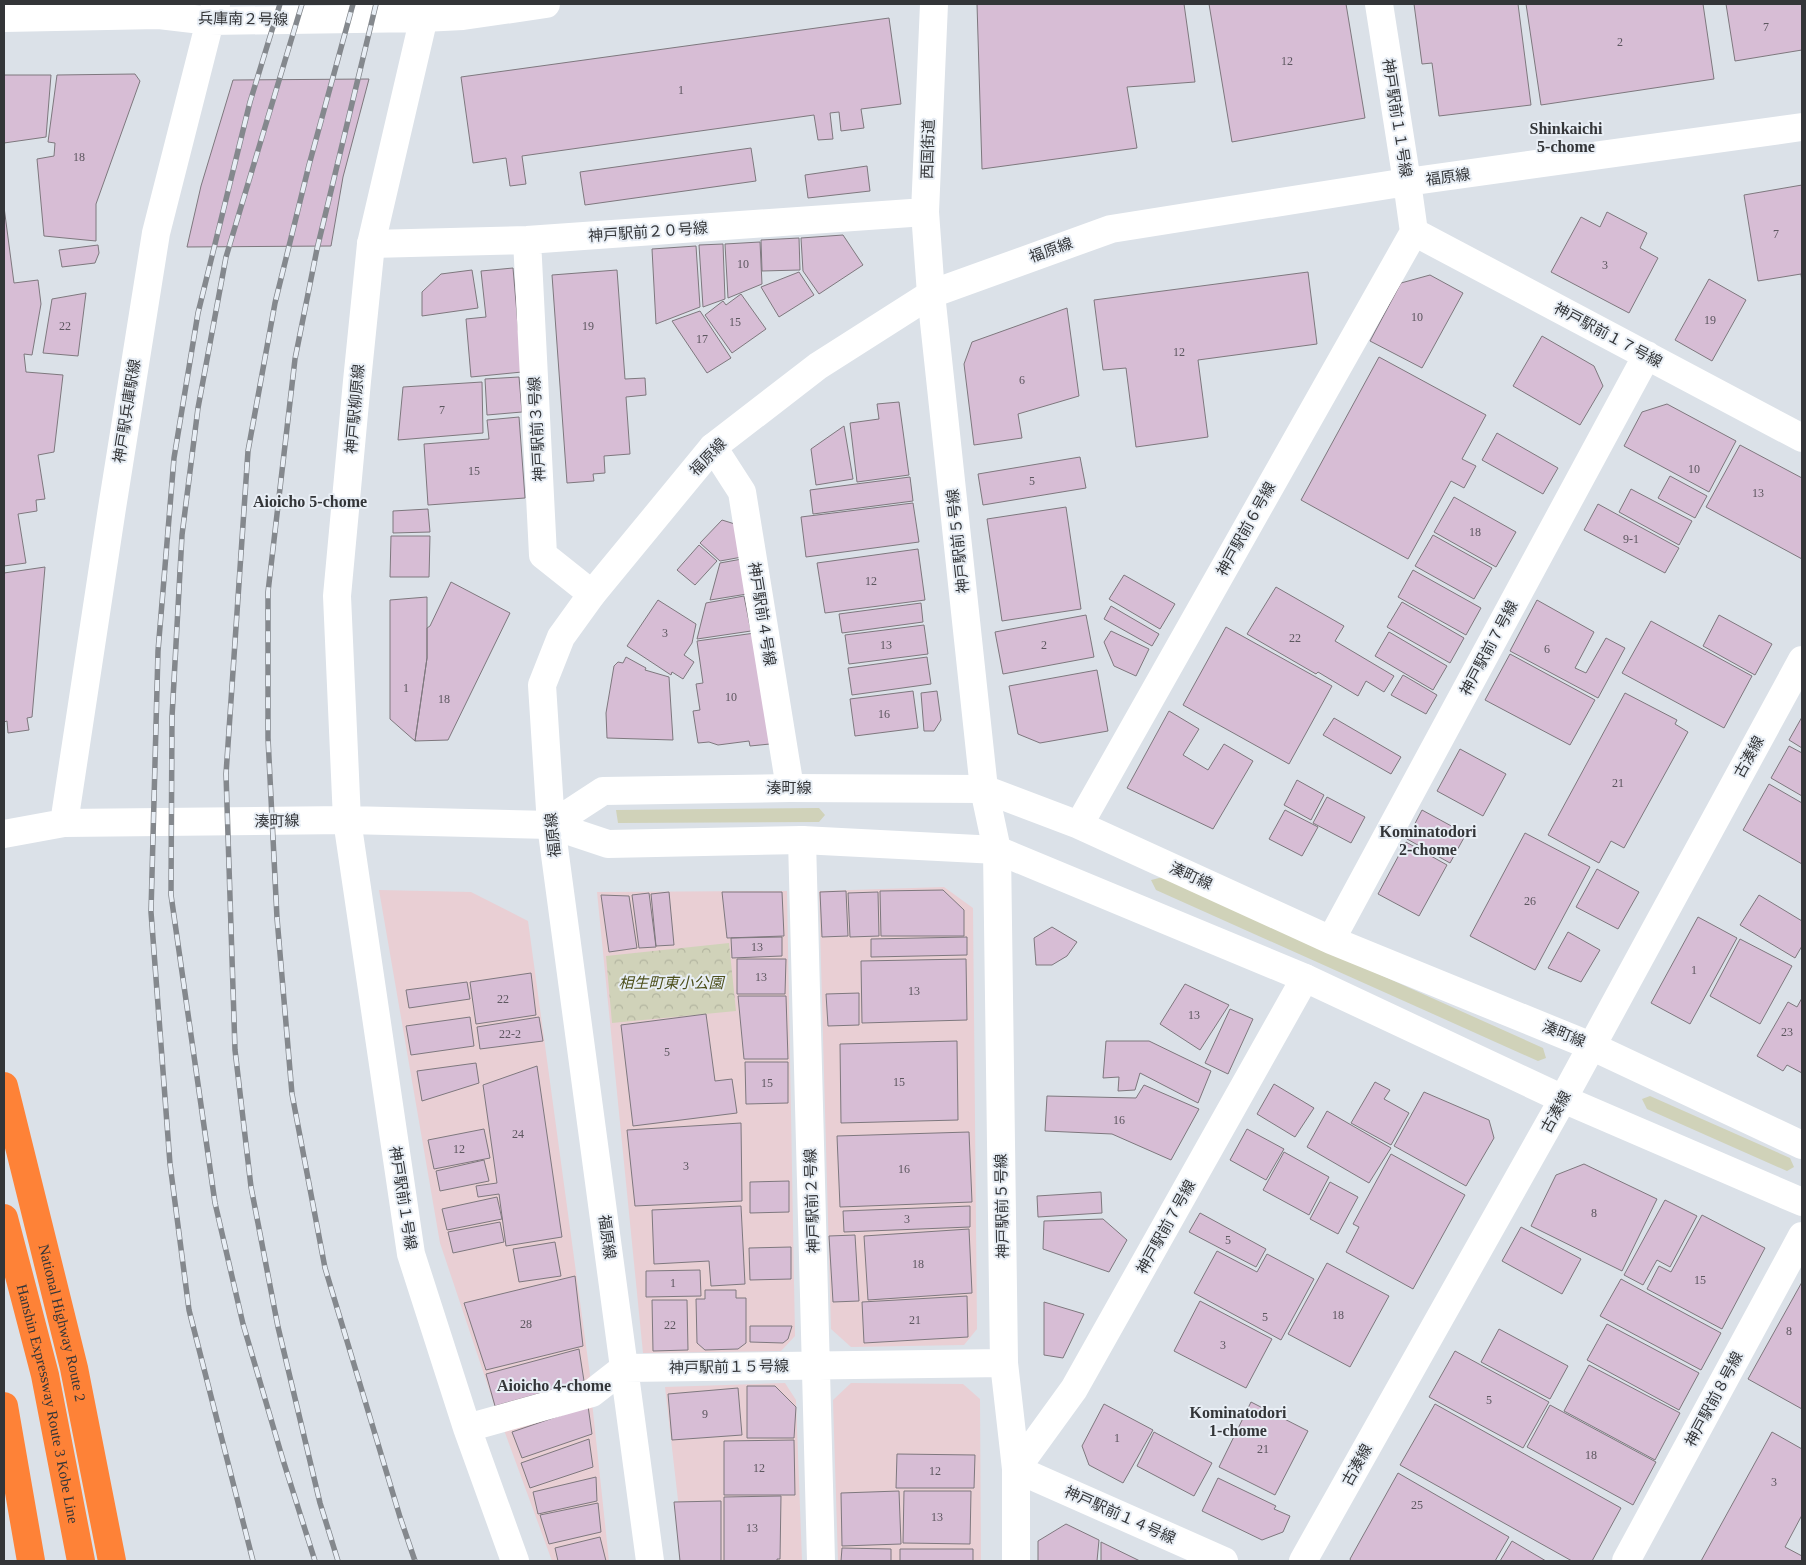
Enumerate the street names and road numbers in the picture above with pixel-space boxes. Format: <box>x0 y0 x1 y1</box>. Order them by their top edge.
street label: 兵庫南２号線 <box>198 10 288 28</box>
street label: 神戸駅前１１号線 <box>1380 57 1414 179</box>
street label: 西国街道 <box>919 119 937 179</box>
street label: 福原線 <box>1425 166 1471 188</box>
street label: 神戸駅前２０号線 <box>588 220 708 244</box>
street label: 福原線 <box>1027 235 1075 265</box>
street label: 神戸駅前１７号線 <box>1551 300 1665 370</box>
street label: 神戸駅兵庫駅線 <box>111 358 143 464</box>
street label: 神戸駅柳原線 <box>343 363 367 455</box>
street label: 神戸駅前３号線 <box>526 376 548 482</box>
street label: 福原線 <box>687 435 729 479</box>
street label: 神戸駅前６号線 <box>1214 479 1278 579</box>
street label: 神戸駅前５号線 <box>945 488 971 594</box>
street label: 神戸駅前４号線 <box>746 561 778 667</box>
street label: 神戸駅前７号線 <box>1457 598 1521 698</box>
street label: 古湊線 <box>1731 733 1767 781</box>
street label: 湊町線 <box>766 780 812 796</box>
street label: 福原線 <box>543 812 563 858</box>
street label: 湊町線 <box>254 813 300 829</box>
street label: 湊町線 <box>1167 860 1215 892</box>
street label: 湊町線 <box>1540 1018 1588 1050</box>
street label: 古湊線 <box>1538 1088 1574 1136</box>
street label: 神戸駅前１号線 <box>387 1145 419 1251</box>
street label: 神戸駅前２号線 <box>802 1148 822 1254</box>
street label: 神戸駅前５号線 <box>993 1153 1011 1259</box>
street label: 神戸駅前７号線 <box>1134 1177 1198 1277</box>
street label: 福原線 <box>596 1214 618 1260</box>
street label: National Highway Route 2 <box>36 1243 88 1403</box>
street label: Hanshin Expressway Route 3 Kobe Line <box>14 1282 82 1525</box>
street label: 神戸駅前８号線 <box>1682 1349 1746 1449</box>
street label: 神戸駅前１５号線 <box>669 1358 789 1376</box>
street label: 古湊線 <box>1339 1441 1375 1489</box>
street label: 神戸駅前１４号線 <box>1062 1483 1178 1547</box>

